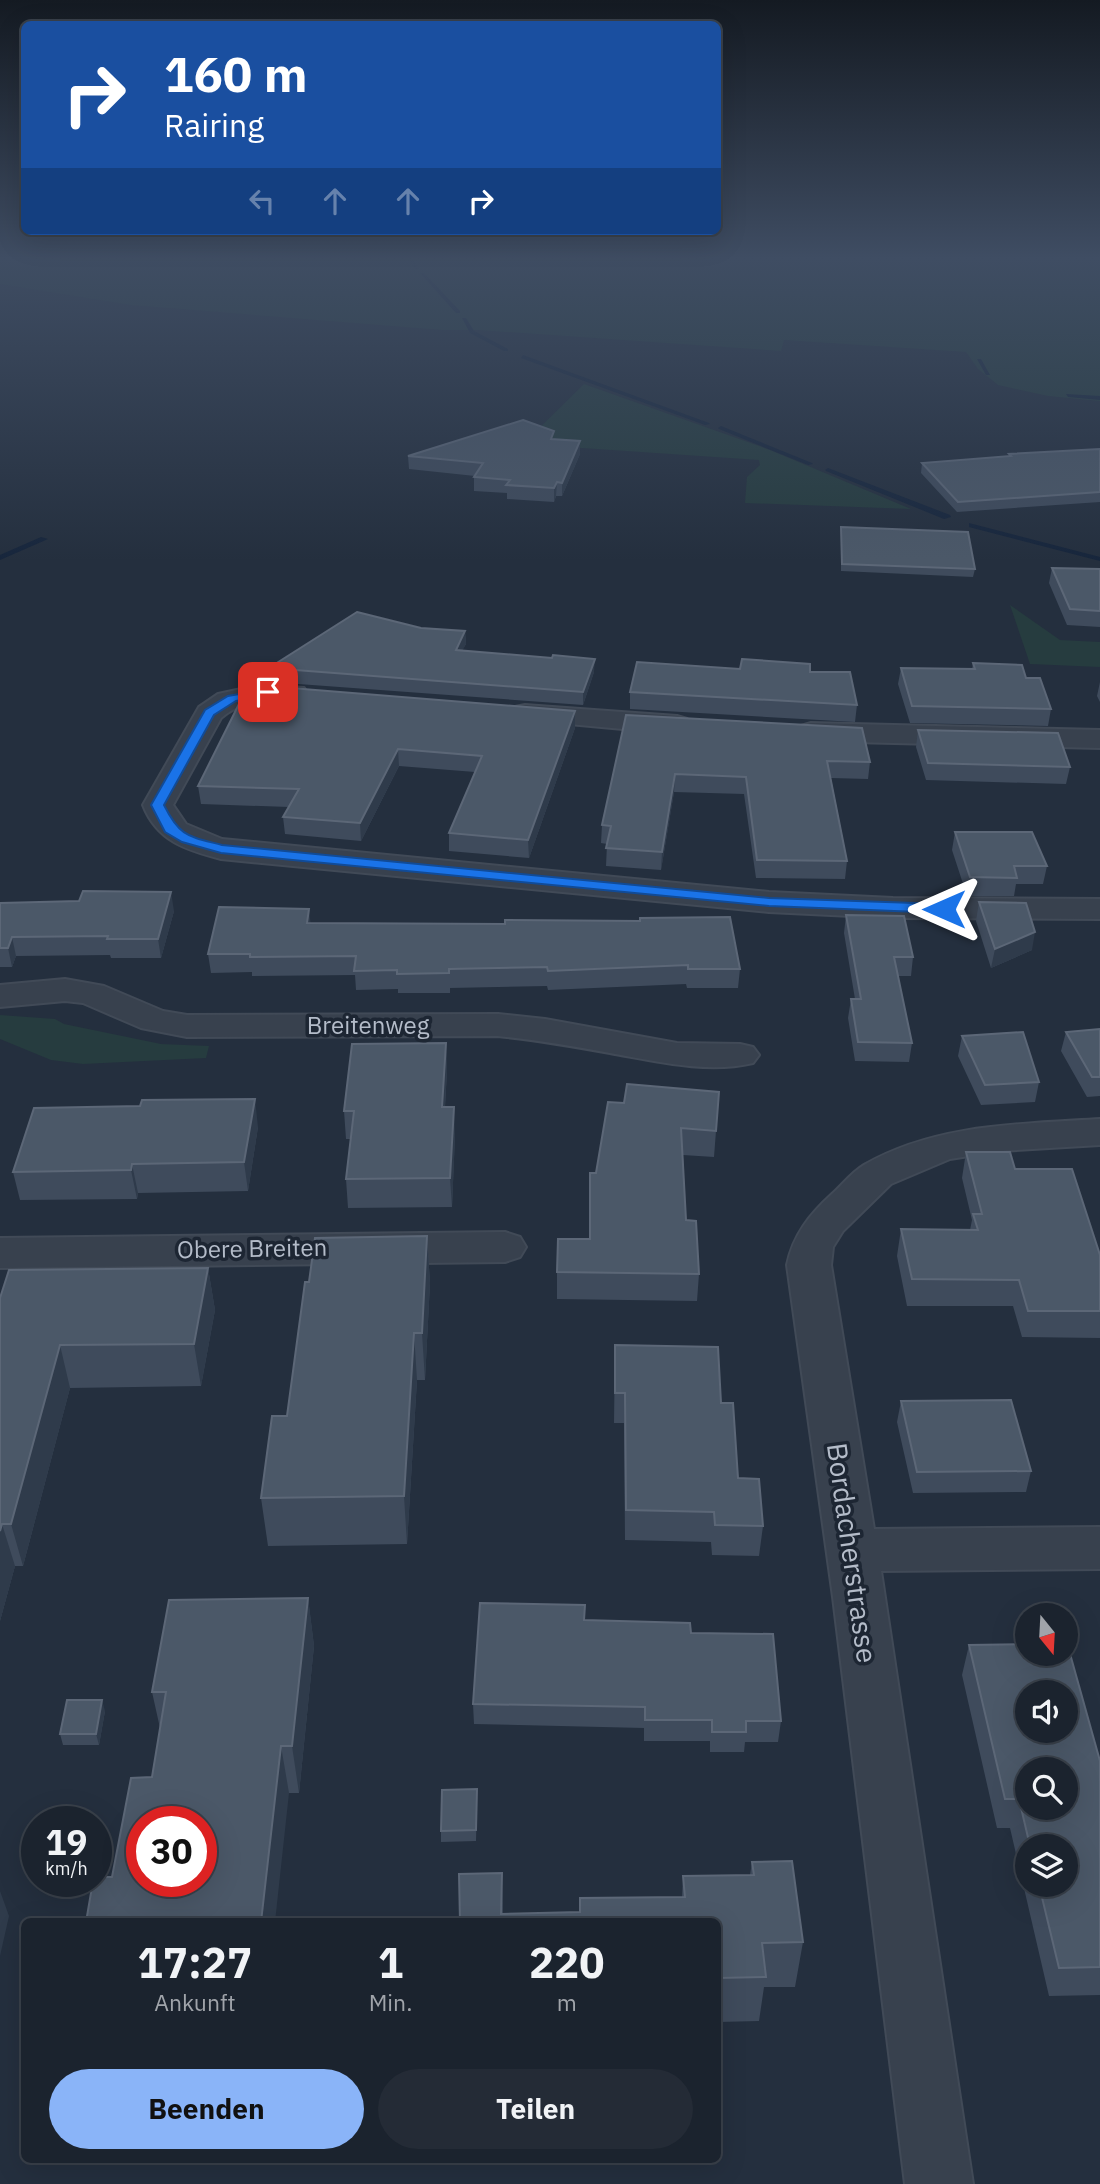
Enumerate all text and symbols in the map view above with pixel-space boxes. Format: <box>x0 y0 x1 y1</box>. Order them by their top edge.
text: 160 m <box>164 42 308 105</box>
icon: right <box>49 49 140 140</box>
text: Rairing <box>164 104 264 146</box>
icon: left <box>243 182 281 220</box>
icon: ahead <box>316 182 354 220</box>
icon: ahead <box>389 182 427 220</box>
icon: right <box>462 182 500 220</box>
pin <box>238 662 298 722</box>
icon: arrive <box>249 673 287 711</box>
position arrow <box>907 872 981 946</box>
street label: Breitenweg <box>307 1009 430 1041</box>
street label: Obere Breiten <box>177 1231 327 1265</box>
street label: Bordacherstrasse <box>819 1441 886 1665</box>
north arrow <box>1015 1603 1078 1666</box>
map controls <box>1015 1603 1078 1897</box>
button: sound <box>1015 1680 1078 1743</box>
button: search <box>1015 1757 1078 1820</box>
speed limit sign: 30 <box>126 1806 217 1897</box>
text: 19 <box>45 1819 88 1865</box>
button: layers <box>1015 1834 1078 1897</box>
text: km/h <box>45 1857 88 1880</box>
text: 17:27 <box>137 1935 252 1990</box>
text: 1 <box>378 1935 403 1990</box>
text: 220 <box>529 1935 604 1990</box>
text: Ankunft <box>154 1987 236 2017</box>
text: Min. <box>369 1987 412 2017</box>
text: m <box>557 1987 577 2017</box>
button: Beenden <box>49 2069 364 2149</box>
button: Teilen <box>378 2069 693 2149</box>

